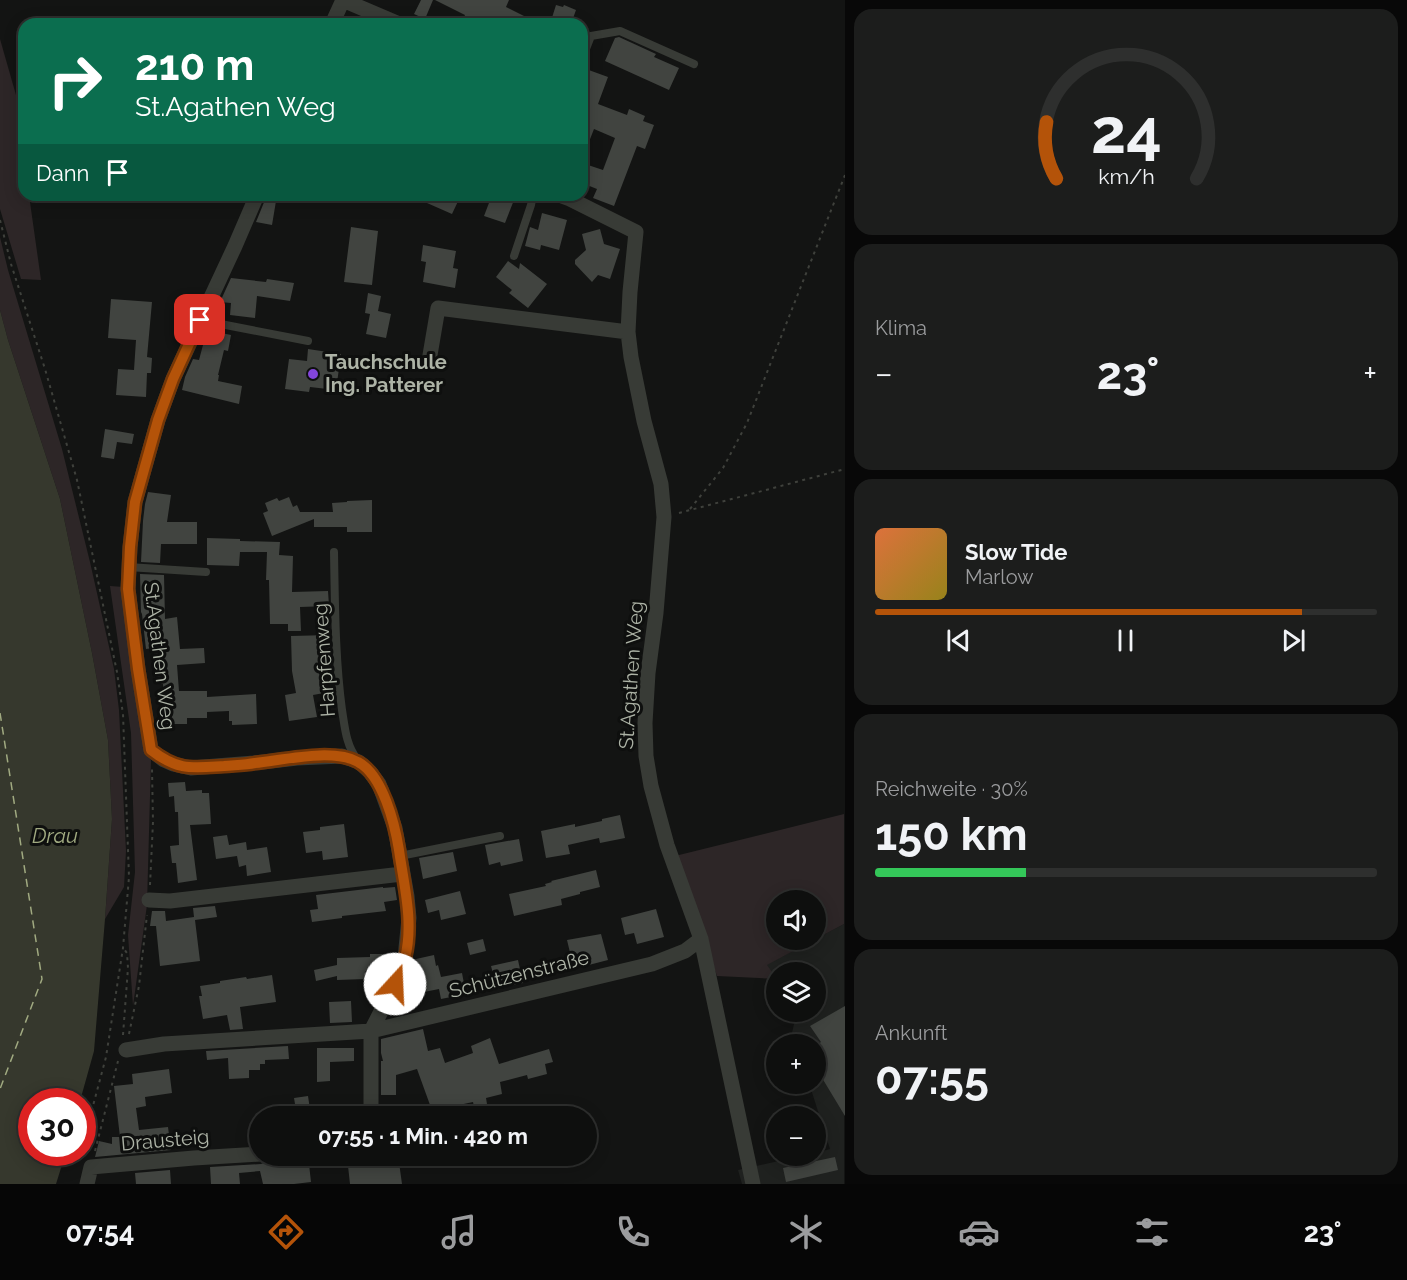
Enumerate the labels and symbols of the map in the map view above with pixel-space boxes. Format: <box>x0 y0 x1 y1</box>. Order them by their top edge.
pin <box>174 294 225 345</box>
place label: Tauchschule Ing. Patterer <box>325 350 447 397</box>
marker: Tauchschule Ing. Patterer <box>306 367 320 381</box>
street label: St.Agathen Weg <box>139 581 181 731</box>
street label: St.Agathen Weg <box>614 600 648 750</box>
street label: Harpfenweg <box>308 602 340 718</box>
water label: Drau <box>32 823 78 848</box>
street label: Schützenstraße <box>447 945 592 1003</box>
position arrow <box>363 952 427 1016</box>
speed limit sign: 30 <box>18 1088 96 1166</box>
street label: Drausteig <box>120 1124 210 1156</box>

